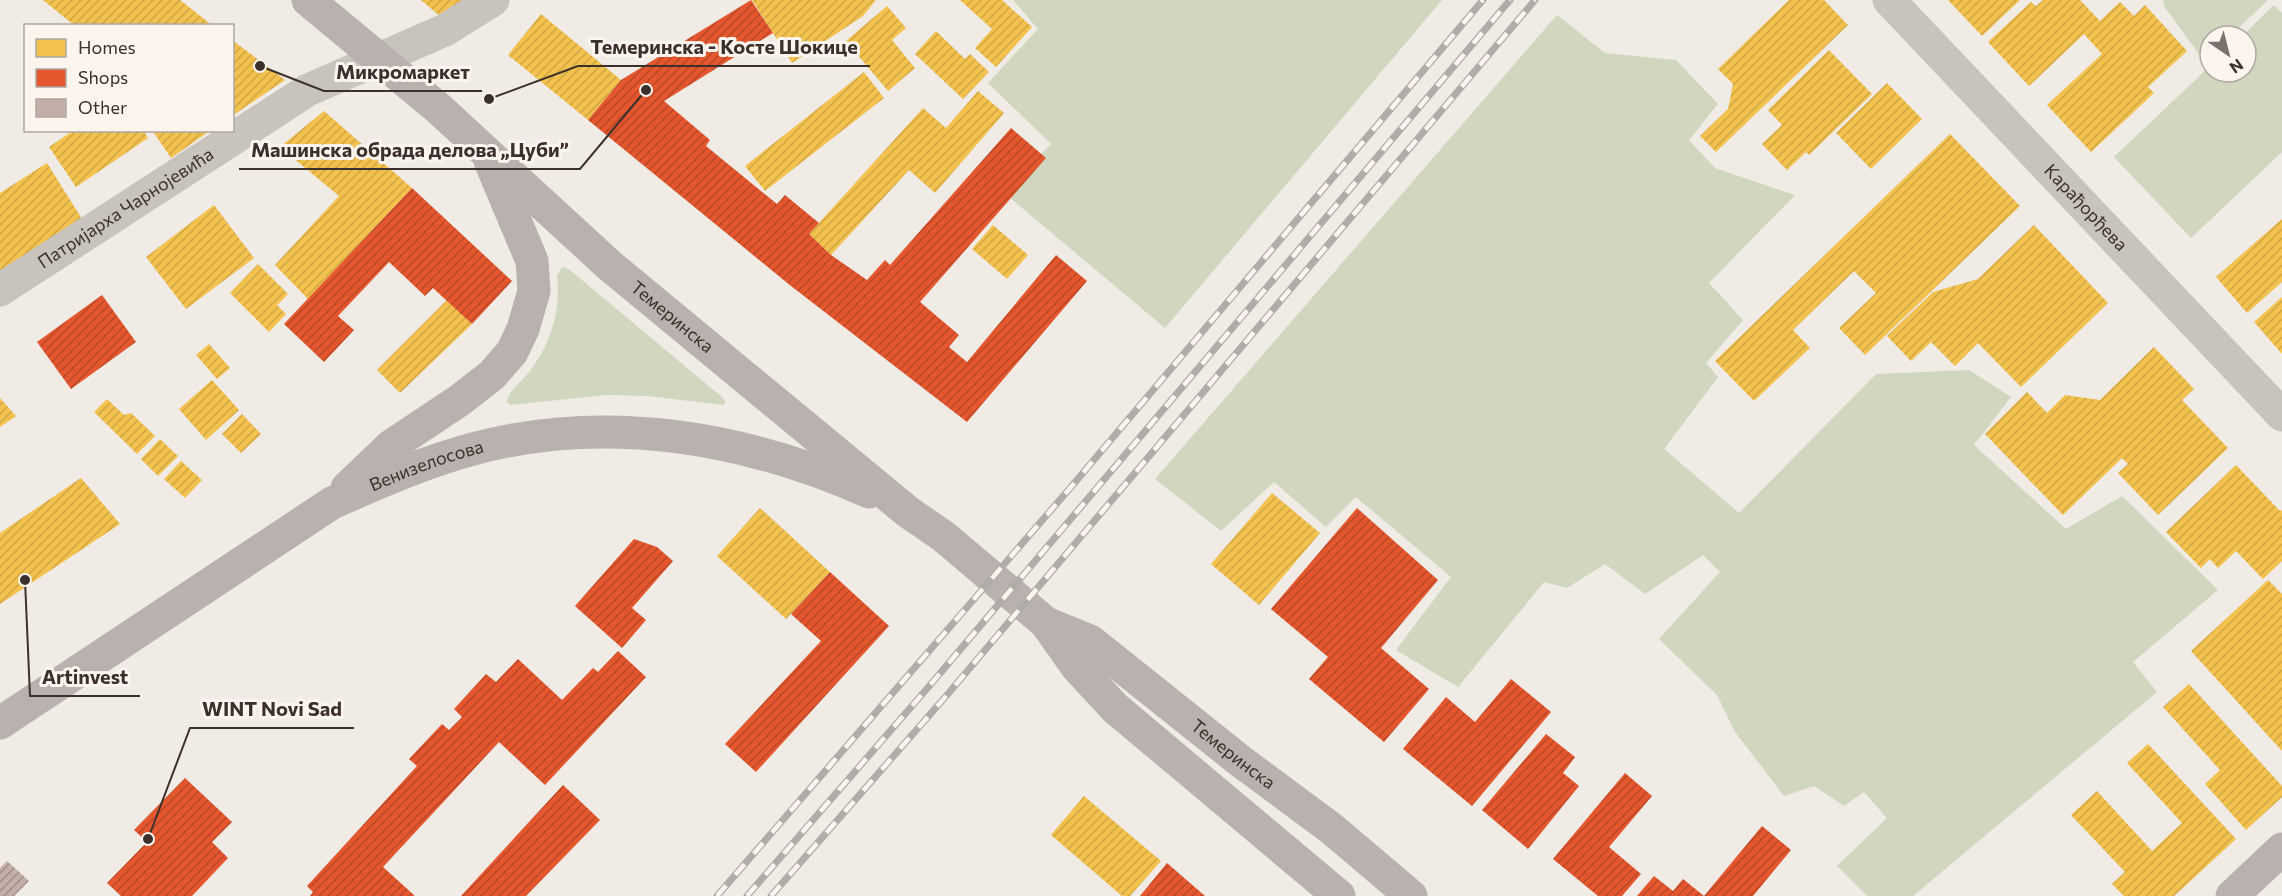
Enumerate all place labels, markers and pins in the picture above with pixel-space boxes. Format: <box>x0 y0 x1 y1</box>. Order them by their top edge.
callout: Темеринска - Косте Шокице <box>578 28 870 66</box>
callout: Микромаркет <box>324 53 482 91</box>
callout: Машинска обрада делова „Цуби” <box>239 131 580 169</box>
callout: Artinvest <box>30 658 140 696</box>
callout: WINT Novi Sad <box>190 690 354 728</box>

